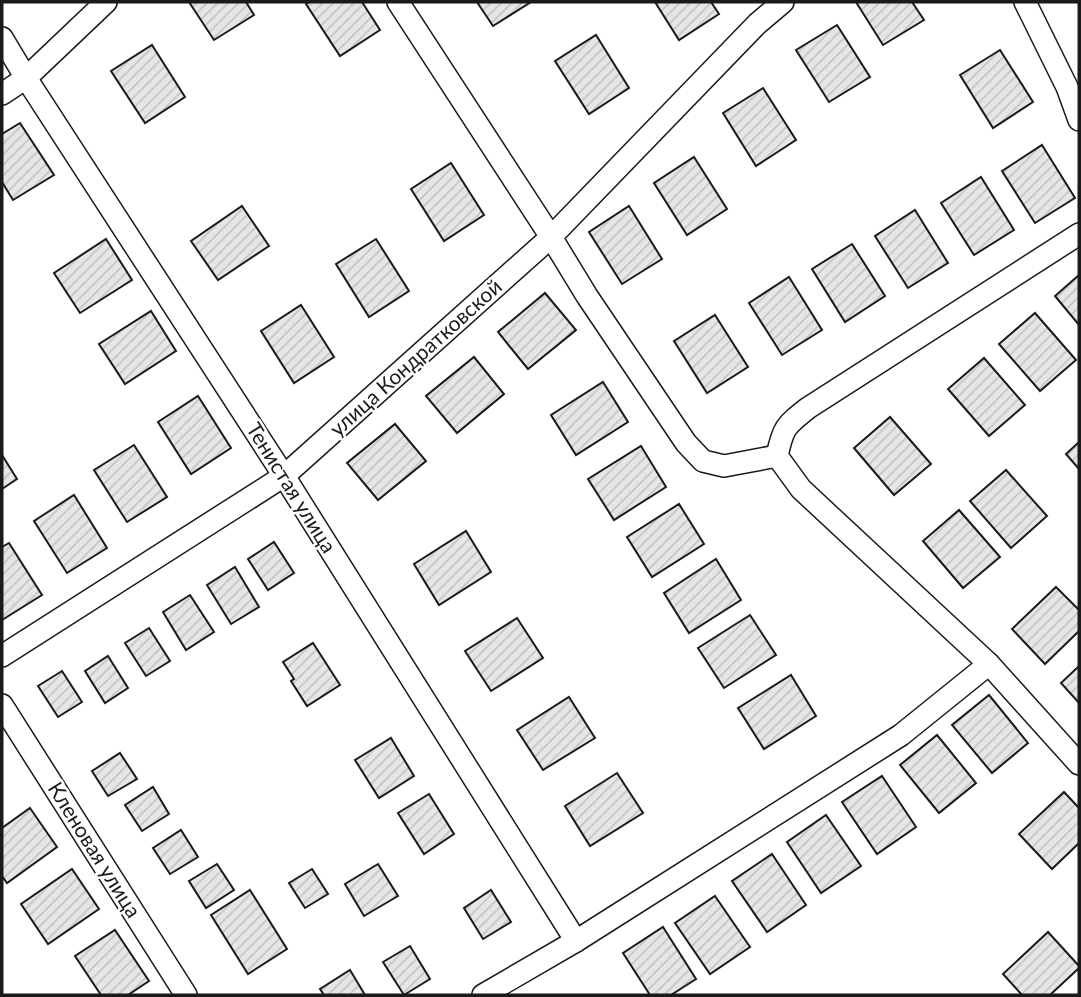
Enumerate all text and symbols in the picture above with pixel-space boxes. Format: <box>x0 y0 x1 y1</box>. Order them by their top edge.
street label: улица Кондратковской <box>324 273 506 441</box>
street label: Тенистая улица <box>242 417 342 557</box>
street label: Кленовая улица <box>44 777 147 922</box>

